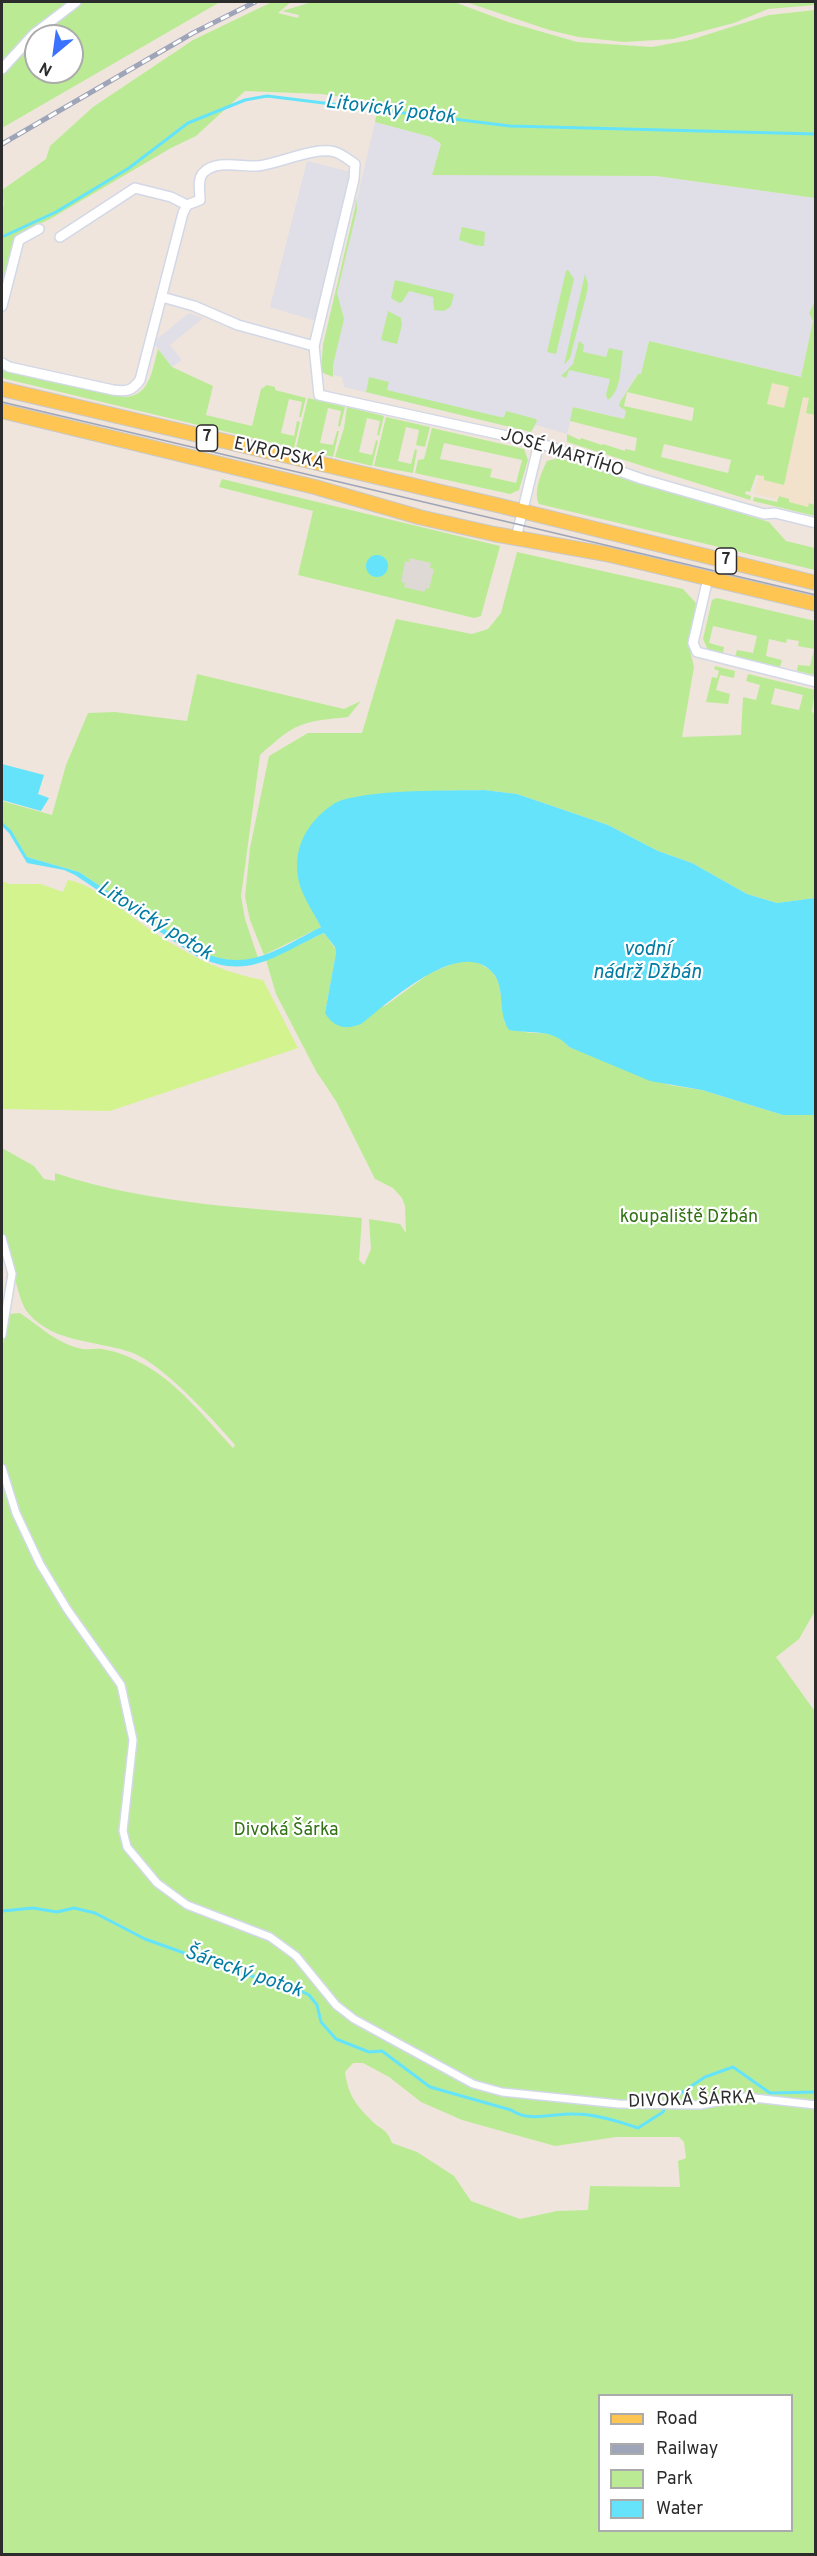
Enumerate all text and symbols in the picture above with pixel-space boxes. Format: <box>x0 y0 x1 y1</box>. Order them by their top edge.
north arrow <box>24 24 84 84</box>
text: N <box>36 56 56 80</box>
water label: Litovický potok <box>324 91 456 131</box>
road number: 7 <box>196 425 218 451</box>
street label: JOSÉ MARTÍHO <box>498 425 626 483</box>
street label: EVROPSKÁ <box>231 434 327 476</box>
road number: 7 <box>716 548 736 574</box>
water label: Litovický potok <box>92 877 216 967</box>
water label: vodní nádrž Džbán <box>593 939 701 986</box>
park label: koupaliště Džbán <box>620 1207 758 1229</box>
park label: Divoká Šárka <box>233 1820 339 1842</box>
water label: Šárecký potok <box>181 1942 305 2004</box>
street label: DIVOKÁ ŠÁRKA <box>628 2088 756 2114</box>
legend <box>598 2394 793 2532</box>
text: Road <box>656 2408 698 2431</box>
text: Railway <box>656 2438 718 2461</box>
text: Park <box>656 2468 693 2491</box>
text: Water <box>656 2498 703 2521</box>

